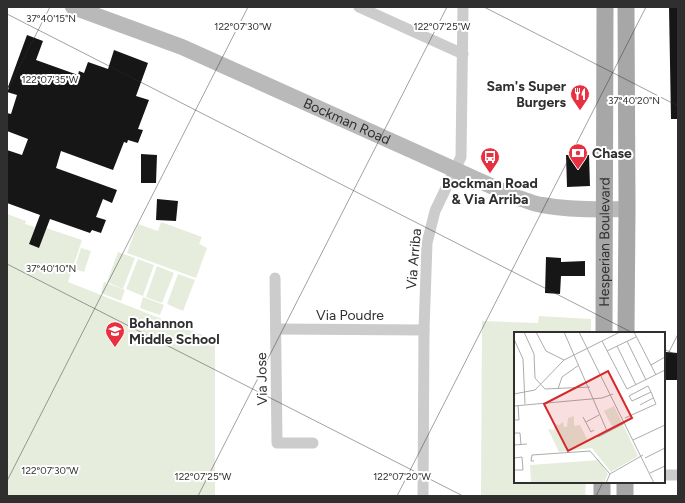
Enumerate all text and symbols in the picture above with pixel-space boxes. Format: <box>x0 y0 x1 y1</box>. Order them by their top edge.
text: 37°40'15"N <box>26 12 76 25</box>
text: 122°07'30"W <box>214 20 272 33</box>
text: 122°07'25"W <box>414 20 471 33</box>
text: 122°07'35"W <box>22 73 79 86</box>
place label: Sam's Super Burgers <box>487 78 567 111</box>
restaurant icon: Sam's Super Burgers <box>569 83 591 111</box>
street label: Bockman Road <box>301 94 393 148</box>
text: 37°40'20"N <box>608 94 660 107</box>
bank icon: Chase <box>567 142 589 170</box>
place label: Chase <box>592 145 632 162</box>
bus stop icon: Bockman Road & Via Arriba <box>479 146 501 174</box>
place label: Bockman Road & Via Arriba <box>442 175 538 208</box>
street label: Hesperian Boulevard <box>596 177 613 307</box>
street label: Via Arriba <box>403 228 425 290</box>
text: 37°40'10"N <box>26 262 76 275</box>
street label: Via Poudre <box>316 307 384 324</box>
place label: Bohannon Middle School <box>129 315 220 348</box>
school or university icon: Bohannon Middle School <box>104 320 126 348</box>
inset map <box>514 332 665 483</box>
street label: Via Jose <box>253 352 271 406</box>
text: 122°07'30"W <box>21 464 79 477</box>
text: 122°07'25"W <box>175 470 232 483</box>
text: 122°07'20"W <box>373 470 431 483</box>

